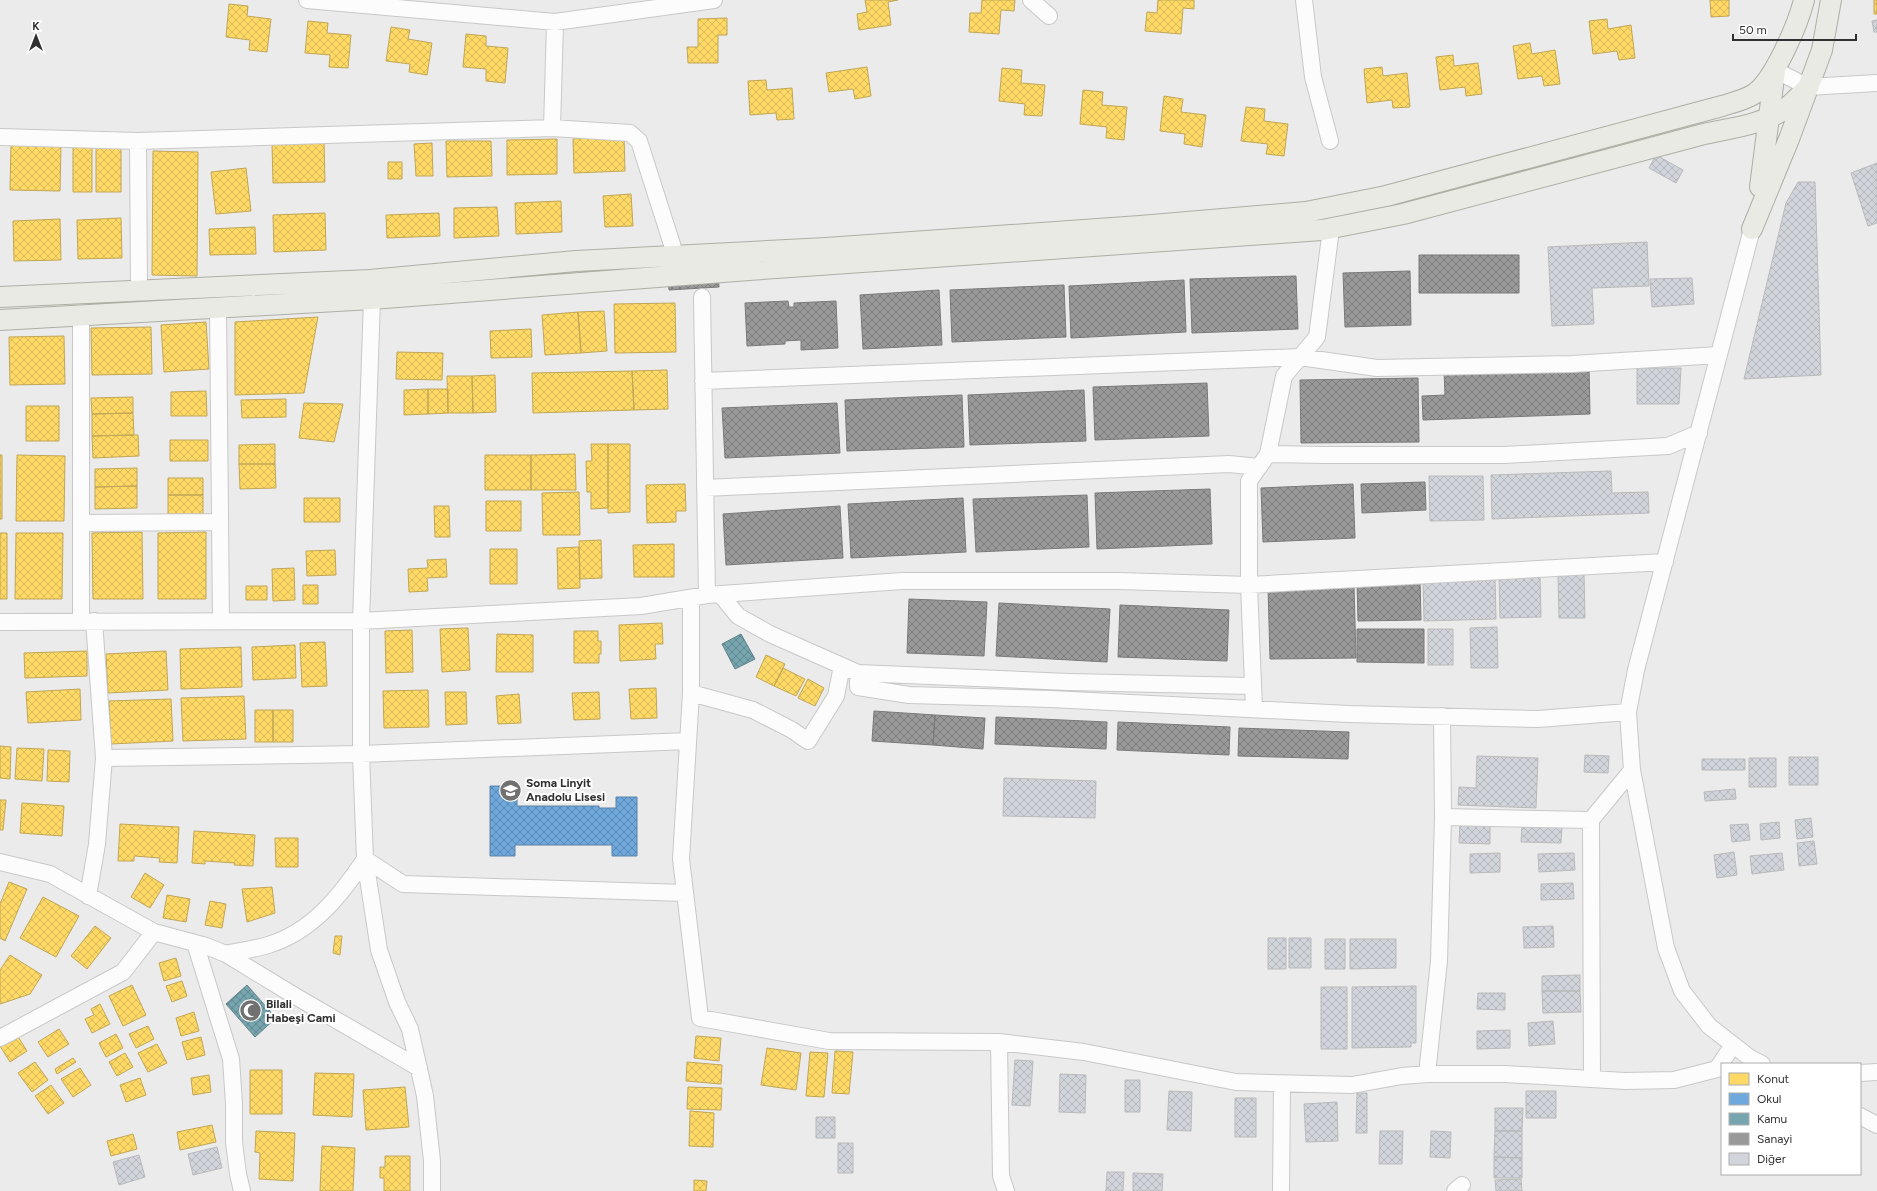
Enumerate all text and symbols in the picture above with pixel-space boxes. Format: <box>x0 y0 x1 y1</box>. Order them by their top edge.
north arrow <box>16 16 56 56</box>
scale bar <box>1733 16 1856 42</box>
text: K <box>32 20 40 33</box>
text: 50 m <box>1739 23 1767 37</box>
place label: Soma Linyit Anadolu Lisesi <box>526 776 605 804</box>
school or university icon: Soma Linyit Anadolu Lisesi <box>498 777 524 803</box>
place label: Bilali Habeşi Cami <box>266 997 336 1025</box>
mosque icon: Bilali Habeşi Cami <box>238 998 264 1024</box>
legend <box>1721 1063 1861 1175</box>
text: Konut <box>1757 1072 1790 1086</box>
text: Okul <box>1757 1092 1781 1106</box>
text: Kamu <box>1757 1112 1787 1126</box>
text: Sanayi <box>1757 1132 1792 1146</box>
text: Diğer <box>1757 1152 1786 1166</box>

